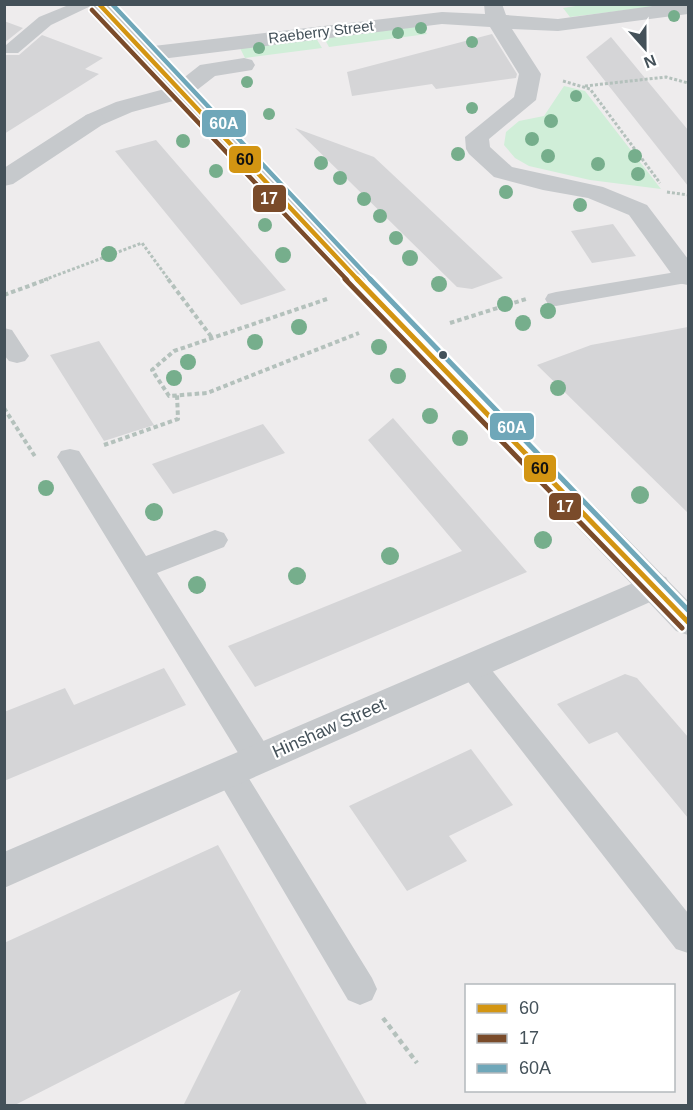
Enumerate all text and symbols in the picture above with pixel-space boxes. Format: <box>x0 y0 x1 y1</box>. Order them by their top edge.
street label: Raeberry Street <box>267 17 375 46</box>
north arrow <box>615 18 675 78</box>
text: N <box>642 52 659 72</box>
line badge: 60A <box>201 109 247 138</box>
text: 60A <box>209 115 239 132</box>
line badge: 60 <box>228 145 262 174</box>
text: 60 <box>236 151 254 168</box>
line badge: 17 <box>252 184 287 213</box>
text: 17 <box>260 190 278 207</box>
unlabelled marker <box>437 349 449 361</box>
line badge: 60A <box>489 412 535 441</box>
text: 60A <box>497 419 527 436</box>
line badge: 60 <box>523 454 557 483</box>
text: 60 <box>531 460 549 477</box>
line badge: 17 <box>548 492 582 521</box>
text: 17 <box>556 498 574 515</box>
street label: Hinshaw Street <box>269 694 389 762</box>
legend <box>465 984 675 1092</box>
text: 60 <box>519 998 539 1018</box>
text: 17 <box>519 1028 539 1048</box>
text: 60A <box>519 1058 551 1078</box>

